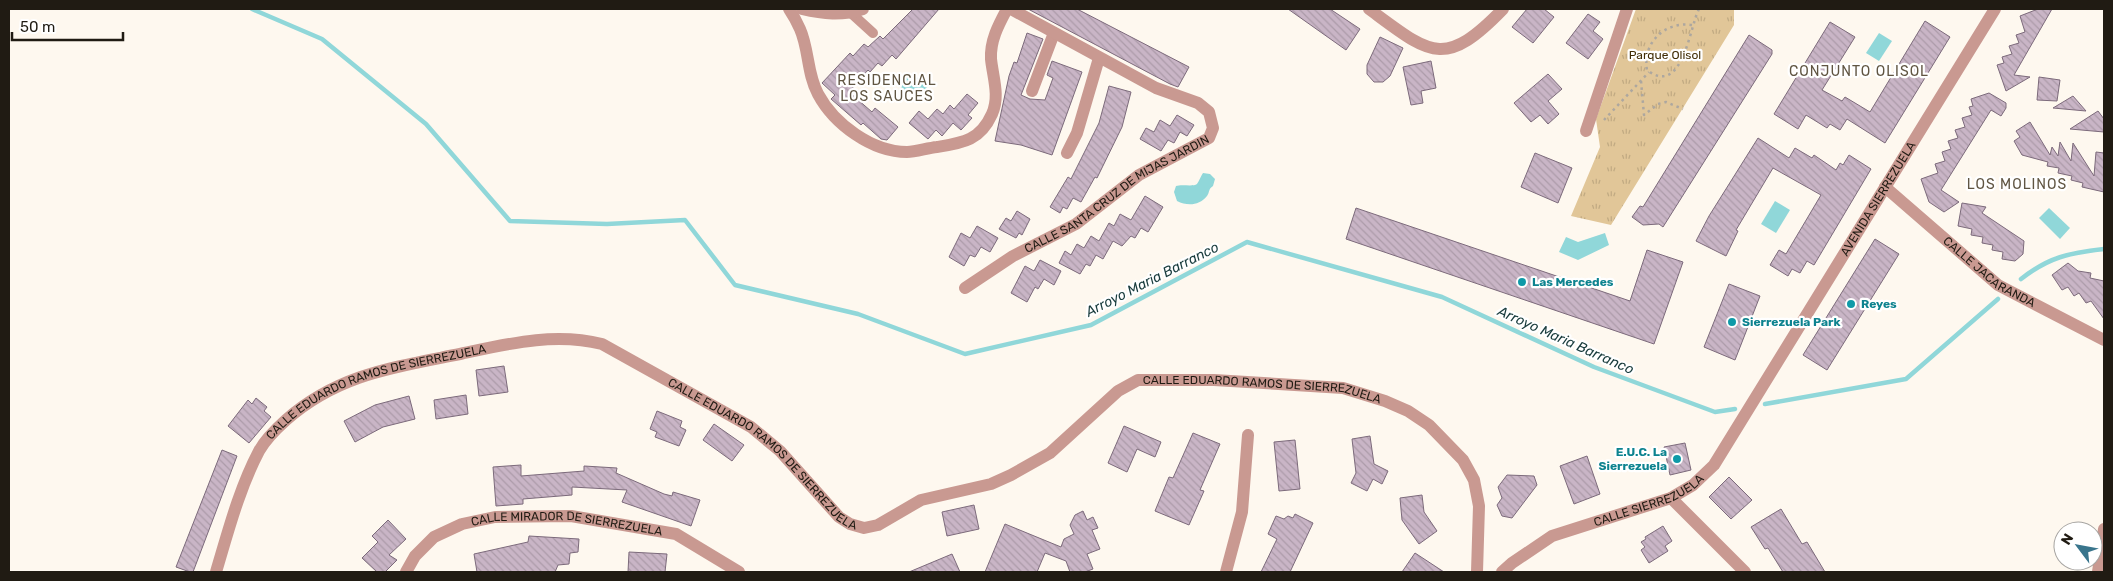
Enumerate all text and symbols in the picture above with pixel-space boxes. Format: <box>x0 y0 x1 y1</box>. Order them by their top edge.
scale bar <box>12 10 124 42</box>
text: 50 m <box>20 18 55 36</box>
park label: Parque Olisol <box>1629 48 1701 62</box>
district label: CONJUNTO OLISOL <box>1789 63 1929 80</box>
district label: RESIDENCIAL LOS SAUCES <box>837 72 937 105</box>
street label: CALLE SANTA CRUZ DE MIJAS JARDIN <box>1022 132 1212 256</box>
street label: AVENIDA SIERREZUELA <box>1838 139 1919 258</box>
district label: LOS MOLINOS <box>1967 176 2067 193</box>
street label: CALLE JACARANDA <box>1940 234 2038 310</box>
water label: Arroyo Maria Barranco <box>1082 238 1222 321</box>
place label: Las Mercedes <box>1532 275 1614 289</box>
marker: Las Mercedes <box>1516 276 1528 288</box>
place label: Reyes <box>1861 297 1897 311</box>
marker: Reyes <box>1845 298 1857 310</box>
water label: Arroyo Maria Barranco <box>1494 302 1637 378</box>
place label: Sierrezuela Park <box>1742 315 1841 329</box>
marker: Sierrezuela Park <box>1726 316 1738 328</box>
street label: CALLE EDUARDO RAMOS DE SIERREZUELA <box>263 342 487 442</box>
street label: CALLE EDUARDO RAMOS DE SIERREZUELA <box>1143 373 1383 406</box>
street label: CALLE EDUARDO RAMOS DE SIERREZUELA <box>666 375 859 533</box>
place label: E.U.C. La Sierrezuela <box>1599 445 1667 473</box>
marker: E.U.C. La Sierrezuela <box>1671 453 1683 465</box>
street label: CALLE SIERREZUELA <box>1592 472 1707 529</box>
street label: CALLE MIRADOR DE SIERREZUELA <box>470 509 664 539</box>
north arrow <box>2053 521 2103 571</box>
text: N <box>2058 531 2077 548</box>

